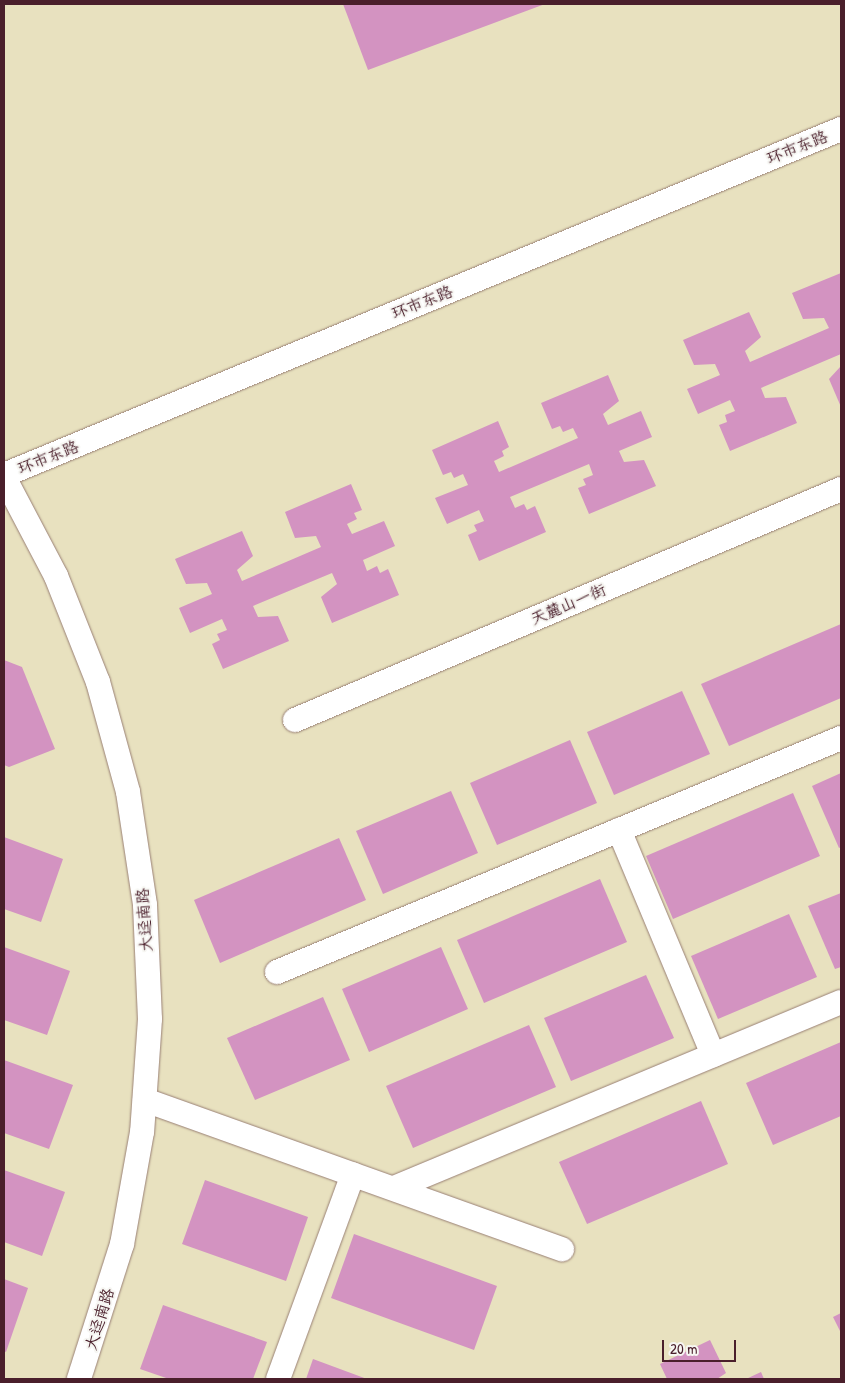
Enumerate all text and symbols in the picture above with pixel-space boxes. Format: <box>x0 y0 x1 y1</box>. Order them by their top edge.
street label: 环市东路 <box>764 126 830 168</box>
street label: 环市东路 <box>389 281 455 323</box>
street label: 环市东路 <box>15 436 81 478</box>
street label: 天麓山一街 <box>527 580 609 628</box>
street label: 大迳南路 <box>132 887 156 953</box>
street label: 大迳南路 <box>80 1286 118 1352</box>
scale bar <box>665 1330 739 1362</box>
text: 20 m <box>670 1338 697 1359</box>

